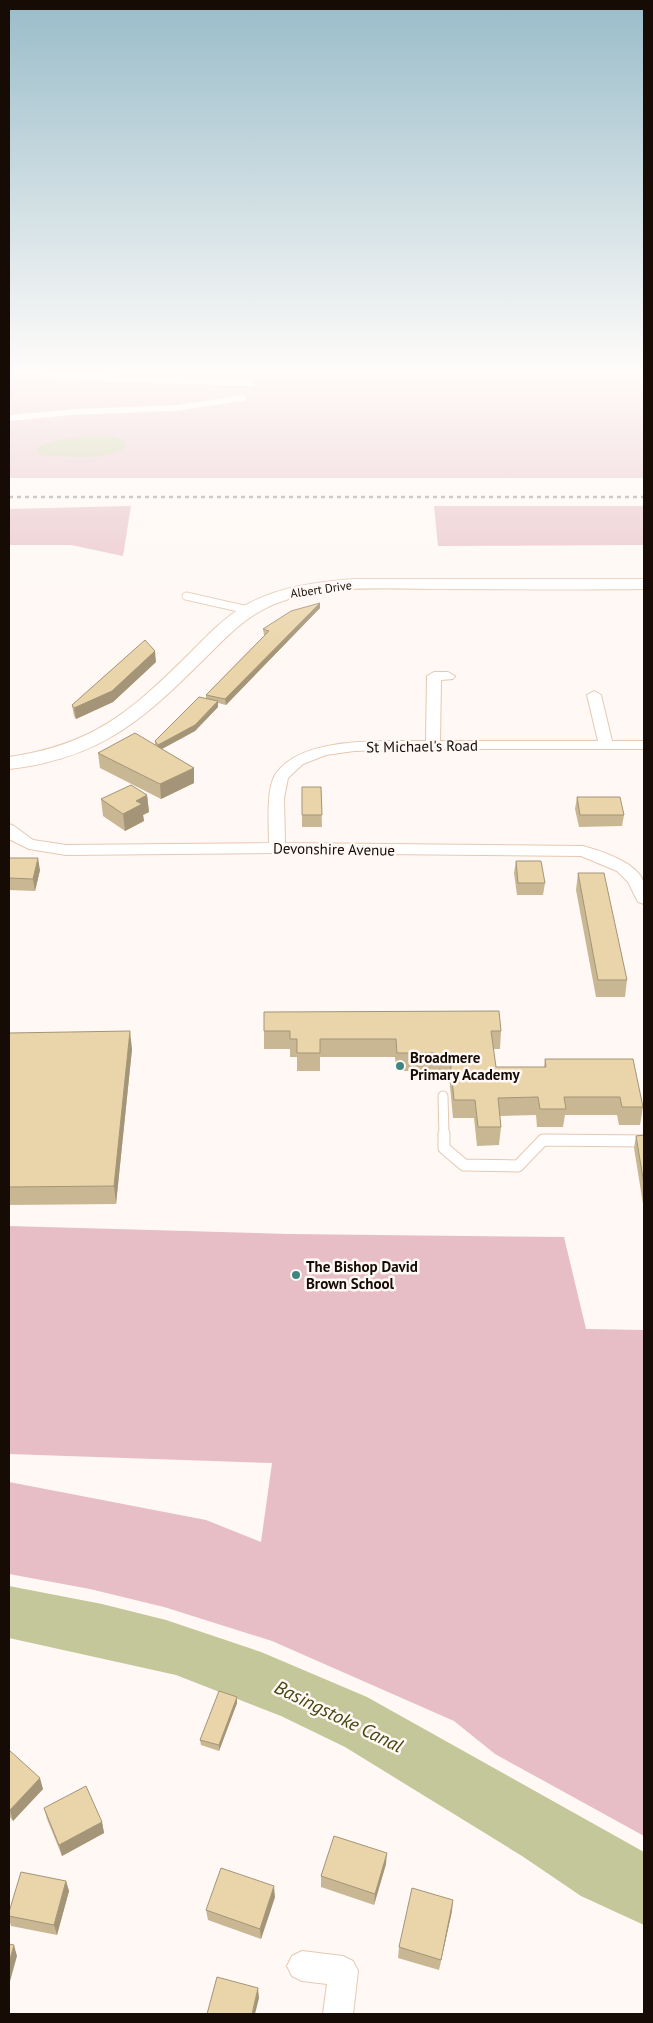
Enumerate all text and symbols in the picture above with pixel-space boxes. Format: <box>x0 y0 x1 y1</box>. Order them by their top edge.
street label: Albert Drive <box>289 577 353 601</box>
street label: St Michael's Road <box>366 736 478 756</box>
street label: Devonshire Avenue <box>273 838 395 860</box>
place label: Broadmere Primary Academy <box>410 1048 521 1084</box>
marker: Broadmere Primary Academy <box>394 1060 406 1072</box>
place label: The Bishop David Brown School <box>306 1257 418 1293</box>
marker: The Bishop David Brown School <box>290 1269 302 1281</box>
water label: Basingstoke Canal <box>271 1675 407 1757</box>

